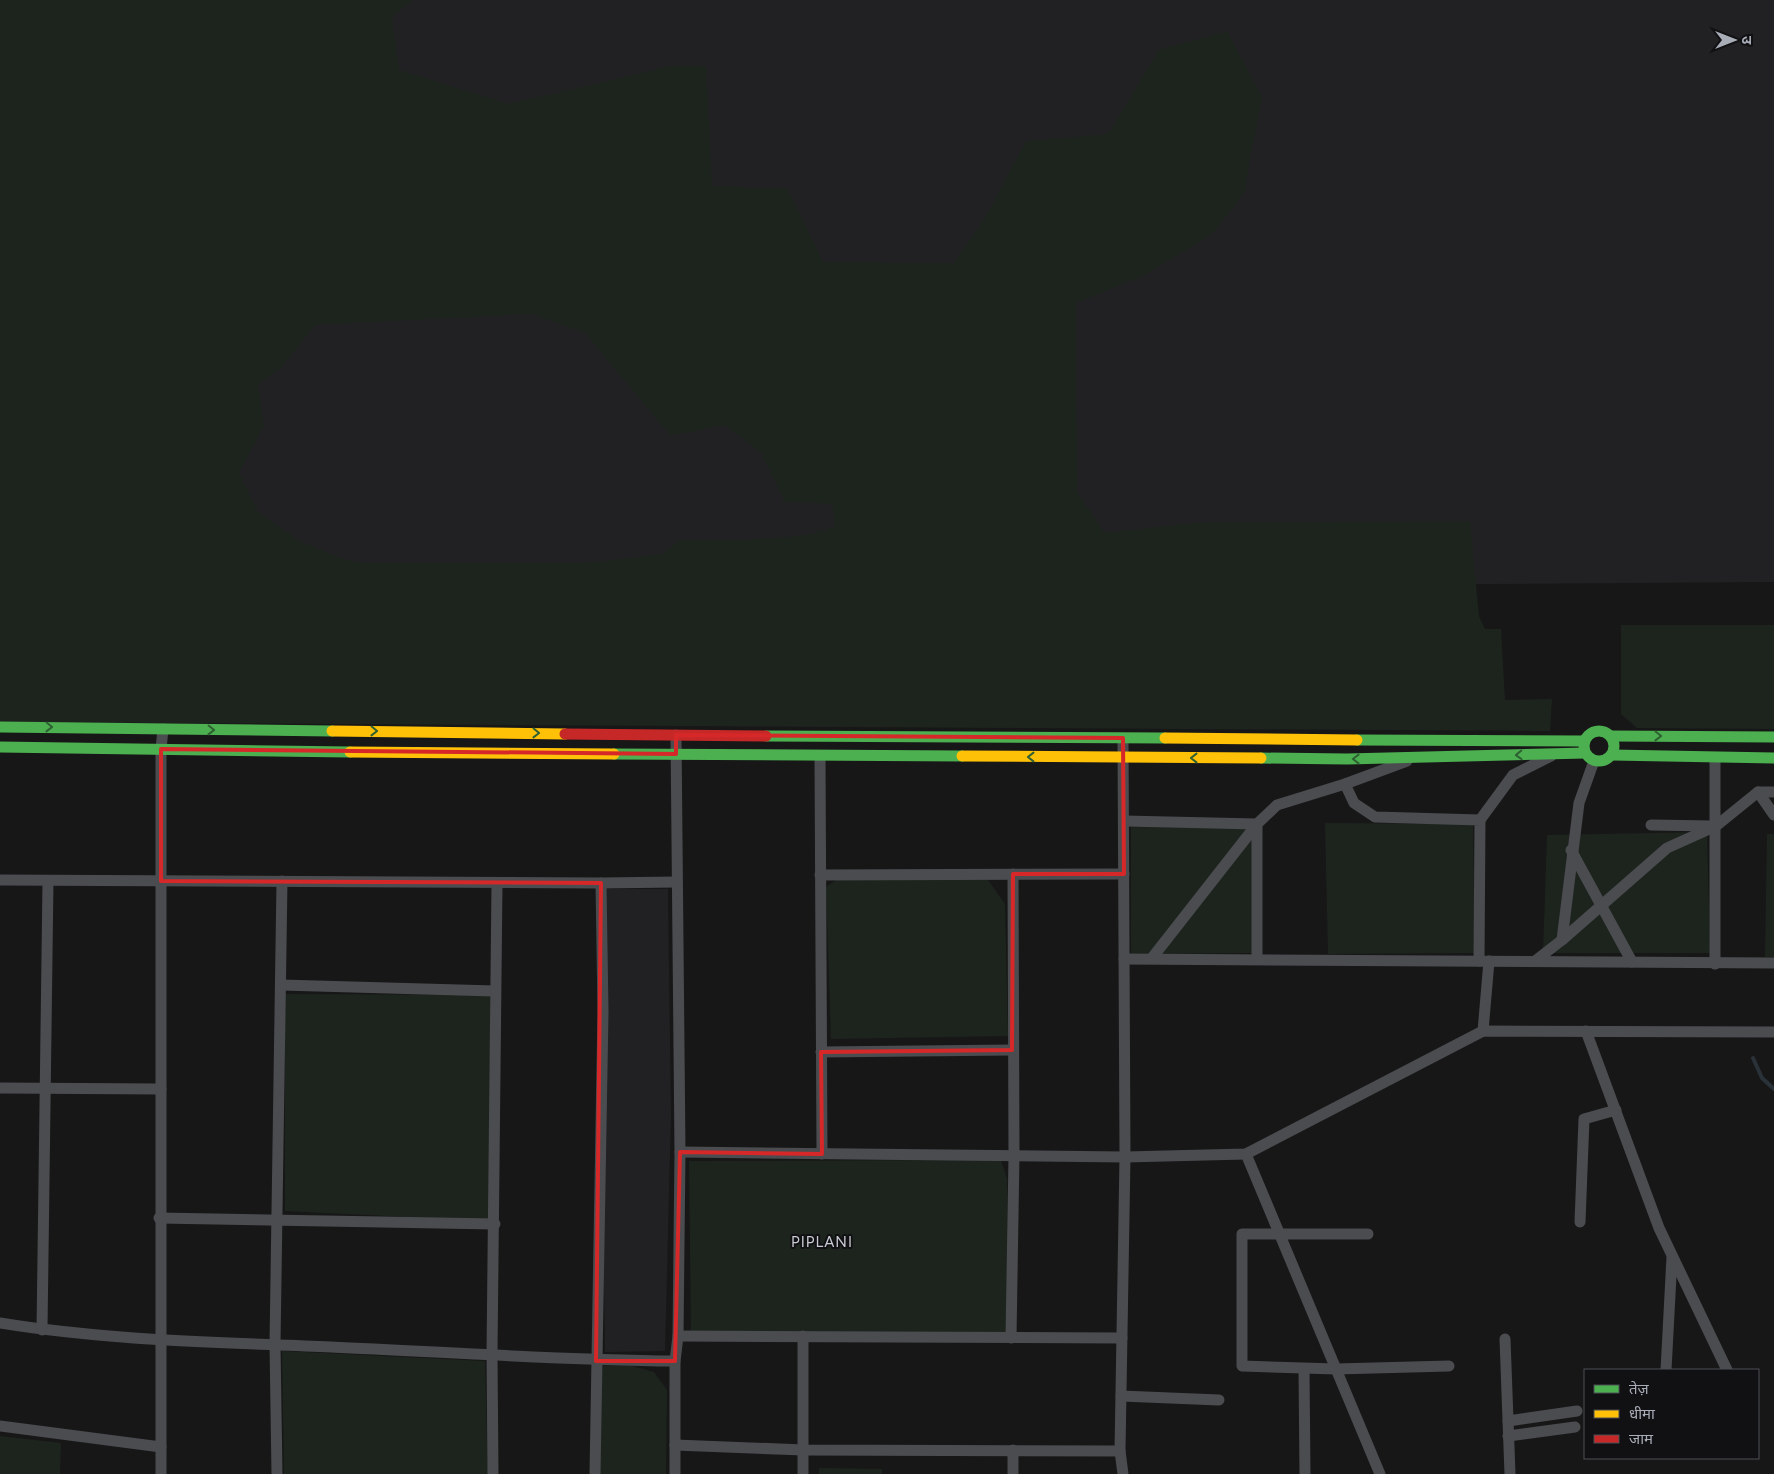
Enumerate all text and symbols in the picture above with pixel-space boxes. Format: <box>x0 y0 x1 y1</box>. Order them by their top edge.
north arrow <box>1709 15 1759 65</box>
text: उ <box>1738 36 1755 45</box>
one-way arrow <box>45 722 53 733</box>
one-way arrow <box>207 724 215 735</box>
one-way arrow <box>370 726 378 737</box>
one-way arrow <box>532 728 540 739</box>
one-way arrow <box>1655 731 1663 741</box>
one-way arrow <box>1514 750 1522 761</box>
one-way arrow <box>1027 752 1034 762</box>
one-way arrow <box>1189 753 1197 763</box>
one-way arrow <box>1352 754 1360 764</box>
district label: PIPLANI <box>791 1233 853 1251</box>
legend <box>1584 1369 1759 1459</box>
text: तेज़ <box>1629 1380 1650 1398</box>
text: धीमा <box>1629 1405 1656 1423</box>
text: जाम <box>1629 1430 1654 1448</box>

